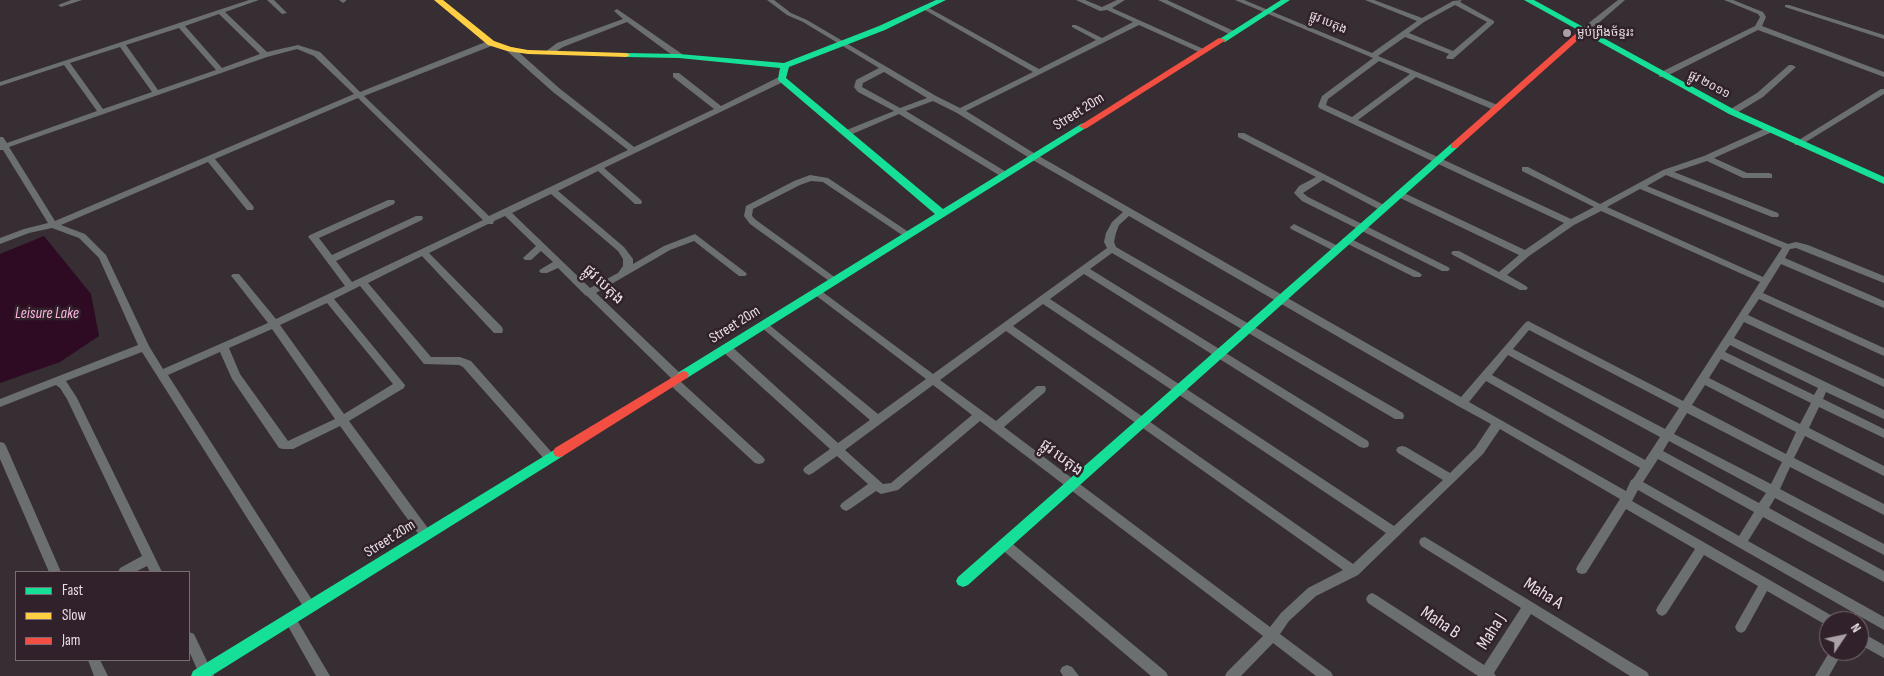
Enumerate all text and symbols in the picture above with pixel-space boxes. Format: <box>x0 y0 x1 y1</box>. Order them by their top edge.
street label: ផ្លូវ បេតុង <box>1307 9 1349 37</box>
place label: ម្លប់ព្រីងច័ន្ទរះ <box>1577 26 1634 40</box>
marker: ម្លប់ព្រីងច័ន្ទរះ <box>1561 27 1573 39</box>
street label: ផ្លូវ ២០១១ <box>1686 68 1732 102</box>
street label: Street 20m <box>1050 89 1108 135</box>
street label: ផ្លូវ បេតុង <box>579 261 627 309</box>
street label: Street 20m <box>706 302 764 348</box>
water label: Leisure Lake <box>15 304 79 324</box>
street label: ផ្លូវ បេតុង <box>1036 436 1086 480</box>
street label: Street 20m <box>361 516 419 562</box>
legend <box>15 571 190 661</box>
street label: Maha A <box>1519 573 1567 615</box>
text: Fast <box>62 581 83 600</box>
street label: Maha B <box>1416 602 1464 644</box>
text: Slow <box>62 606 86 625</box>
street label: Maha J <box>1473 610 1511 654</box>
north arrow <box>1819 611 1869 661</box>
text: N <box>1847 620 1865 636</box>
text: Jam <box>62 631 80 650</box>

